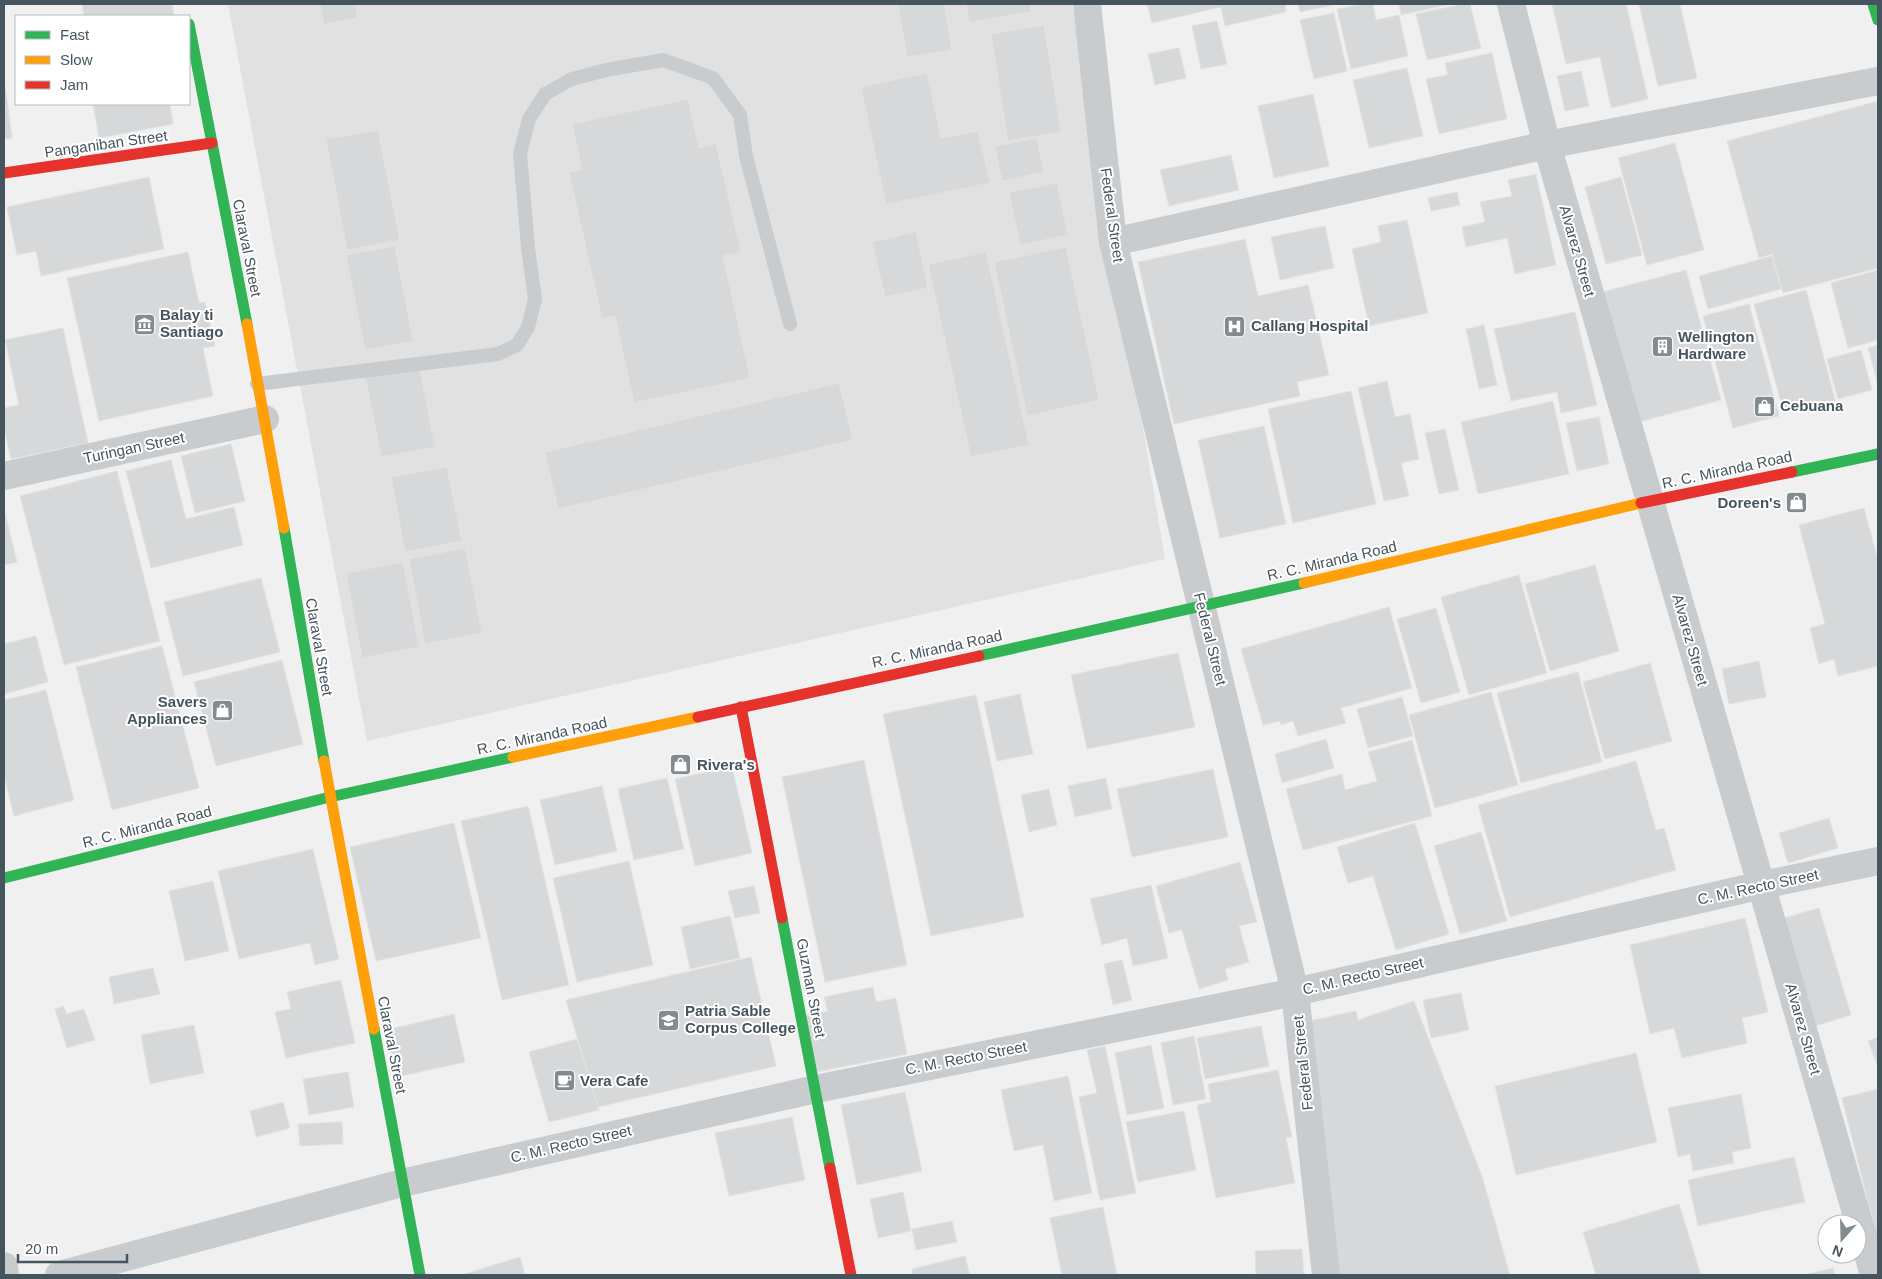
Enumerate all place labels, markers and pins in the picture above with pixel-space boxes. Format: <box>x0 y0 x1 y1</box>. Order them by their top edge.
place label: Balay ti Santiago <box>160 306 223 340</box>
museum icon: Balay ti Santiago <box>132 312 156 336</box>
hospital icon: Callang Hospital <box>1223 314 1247 338</box>
place label: Callang Hospital <box>1251 317 1369 334</box>
place label: Wellington Hardware <box>1678 328 1754 362</box>
building icon: Wellington Hardware <box>1650 334 1674 358</box>
shop icon: Cebuana <box>1752 394 1776 418</box>
place label: Cebuana <box>1780 397 1844 414</box>
shop icon: Doreen's <box>1785 491 1809 515</box>
place label: Doreen's <box>1717 494 1781 511</box>
place label: Savers Appliances <box>127 693 207 727</box>
shop icon: Savers Appliances <box>211 699 235 723</box>
shop icon: Rivera's <box>669 753 693 777</box>
place label: Rivera's <box>697 756 755 773</box>
place label: Patria Sable Corpus College <box>685 1002 796 1036</box>
school or university icon: Patria Sable Corpus College <box>657 1008 681 1032</box>
cafe icon: Vera Cafe <box>552 1069 576 1093</box>
place label: Vera Cafe <box>580 1072 648 1089</box>

